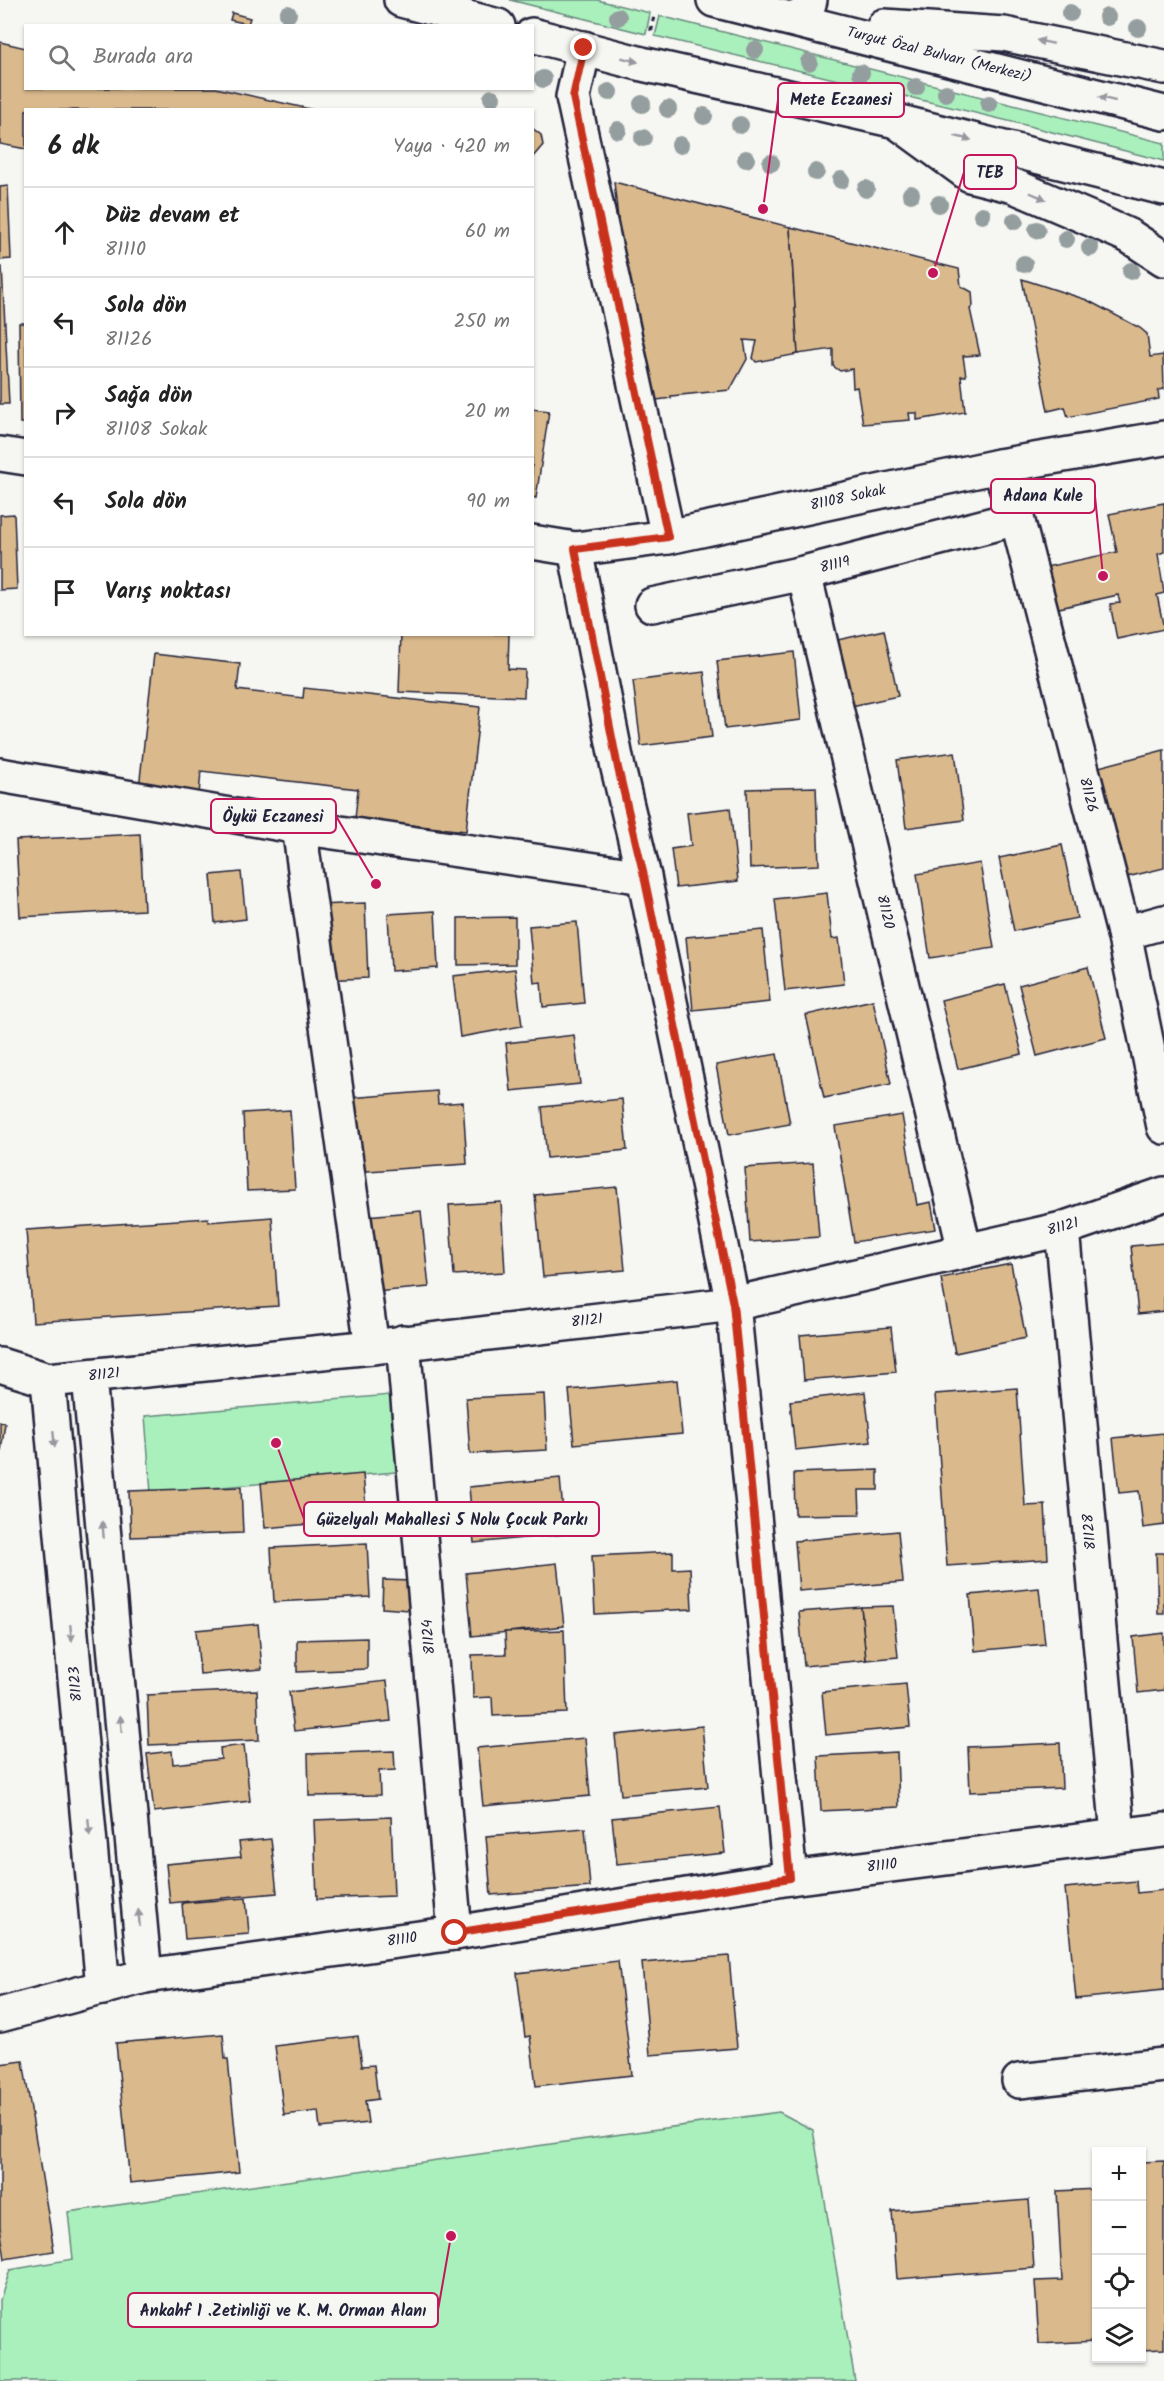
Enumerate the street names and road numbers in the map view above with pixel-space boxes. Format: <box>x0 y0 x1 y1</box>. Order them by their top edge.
street label: Turgut Özal Bulvarı (Merkezi) <box>844 20 1034 90</box>
street label: 81108 Sokak <box>808 478 889 518</box>
street label: 81119 <box>817 550 853 580</box>
street label: 81126 <box>1072 775 1104 815</box>
street label: 81120 <box>869 892 901 932</box>
street label: 81121 <box>1044 1211 1082 1243</box>
street label: 81121 <box>570 1307 604 1335</box>
street label: 81121 <box>87 1361 121 1389</box>
street label: 81128 <box>1076 1512 1104 1551</box>
street label: 81124 <box>416 1618 442 1656</box>
street label: 81123 <box>62 1665 90 1703</box>
street label: 81110 <box>865 1852 899 1880</box>
street label: 81110 <box>385 1926 419 1954</box>

